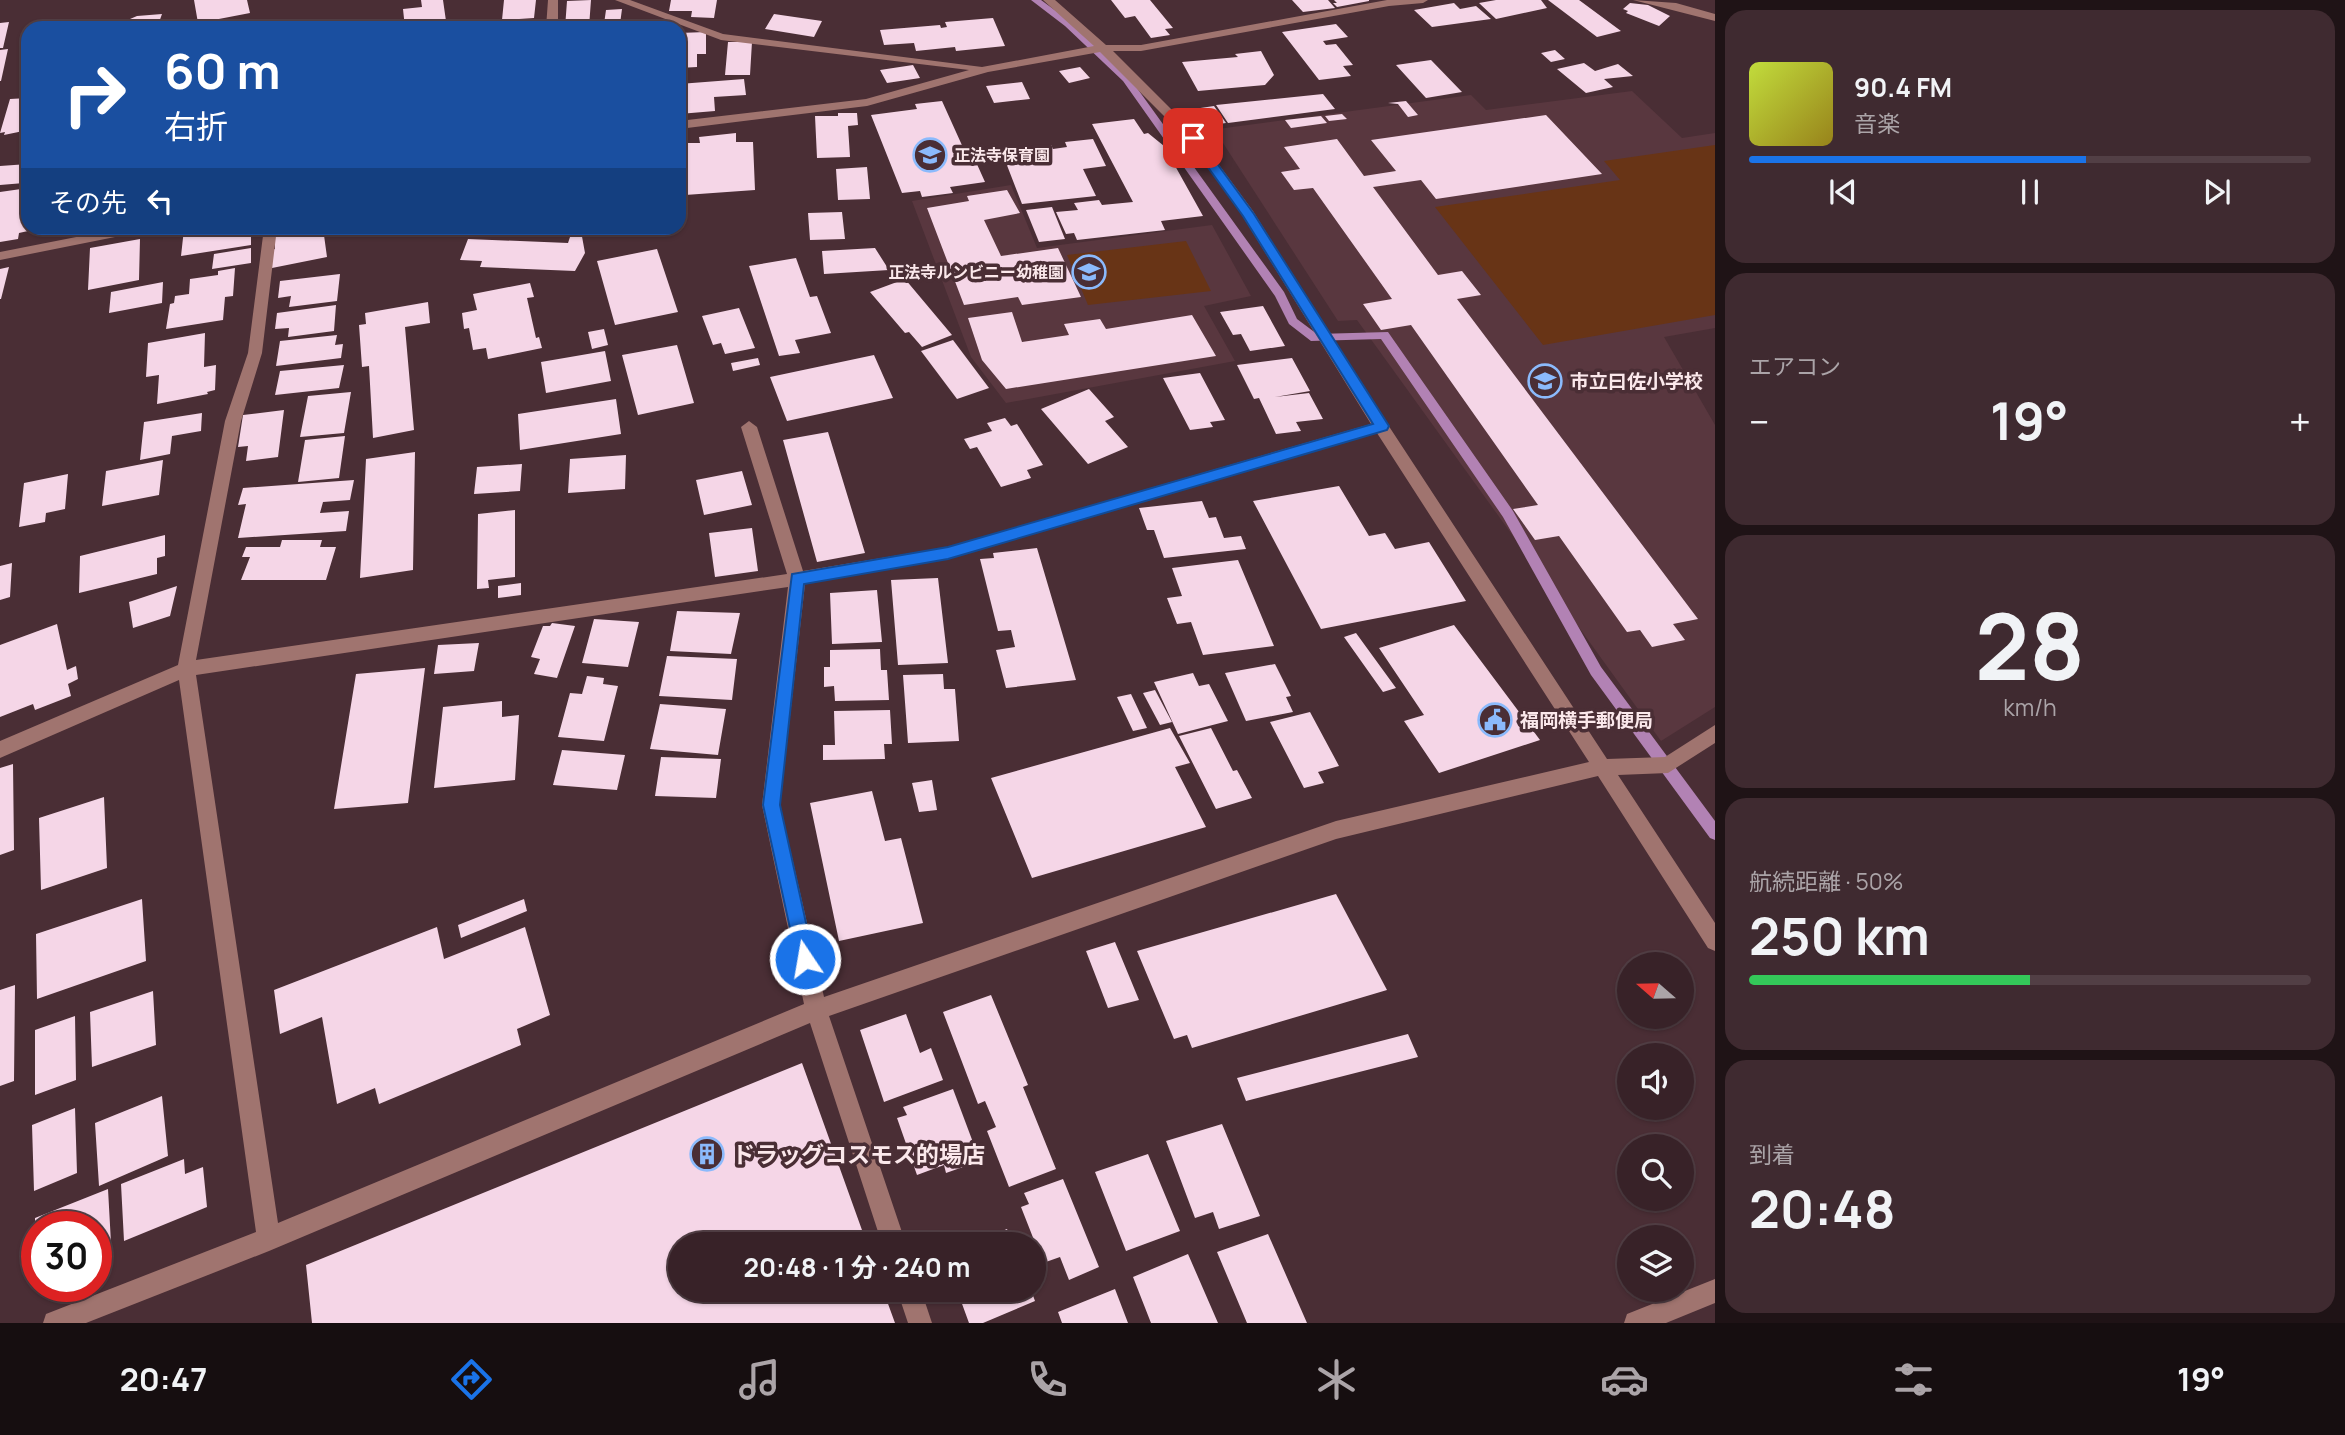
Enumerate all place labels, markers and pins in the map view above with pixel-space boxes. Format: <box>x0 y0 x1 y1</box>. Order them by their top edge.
pin <box>1163 108 1223 168</box>
school or university icon: 正法寺保育園 <box>911 136 949 174</box>
place label: 正法寺保育園 <box>954 144 1050 166</box>
school or university icon: 正法寺ルンビニー幼稚園 <box>1070 253 1108 291</box>
place label: 正法寺ルンビニー幼稚園 <box>888 261 1064 283</box>
school or university icon: 市立曰佐小学校 <box>1526 362 1564 400</box>
place label: 市立曰佐小学校 <box>1570 368 1703 394</box>
public building icon: 福岡横手郵便局 <box>1476 701 1514 739</box>
place label: 福岡横手郵便局 <box>1520 707 1653 733</box>
building icon: ドラッグコスモス的場店 <box>688 1135 726 1173</box>
place label: ドラッグコスモス的場店 <box>732 1138 985 1170</box>

